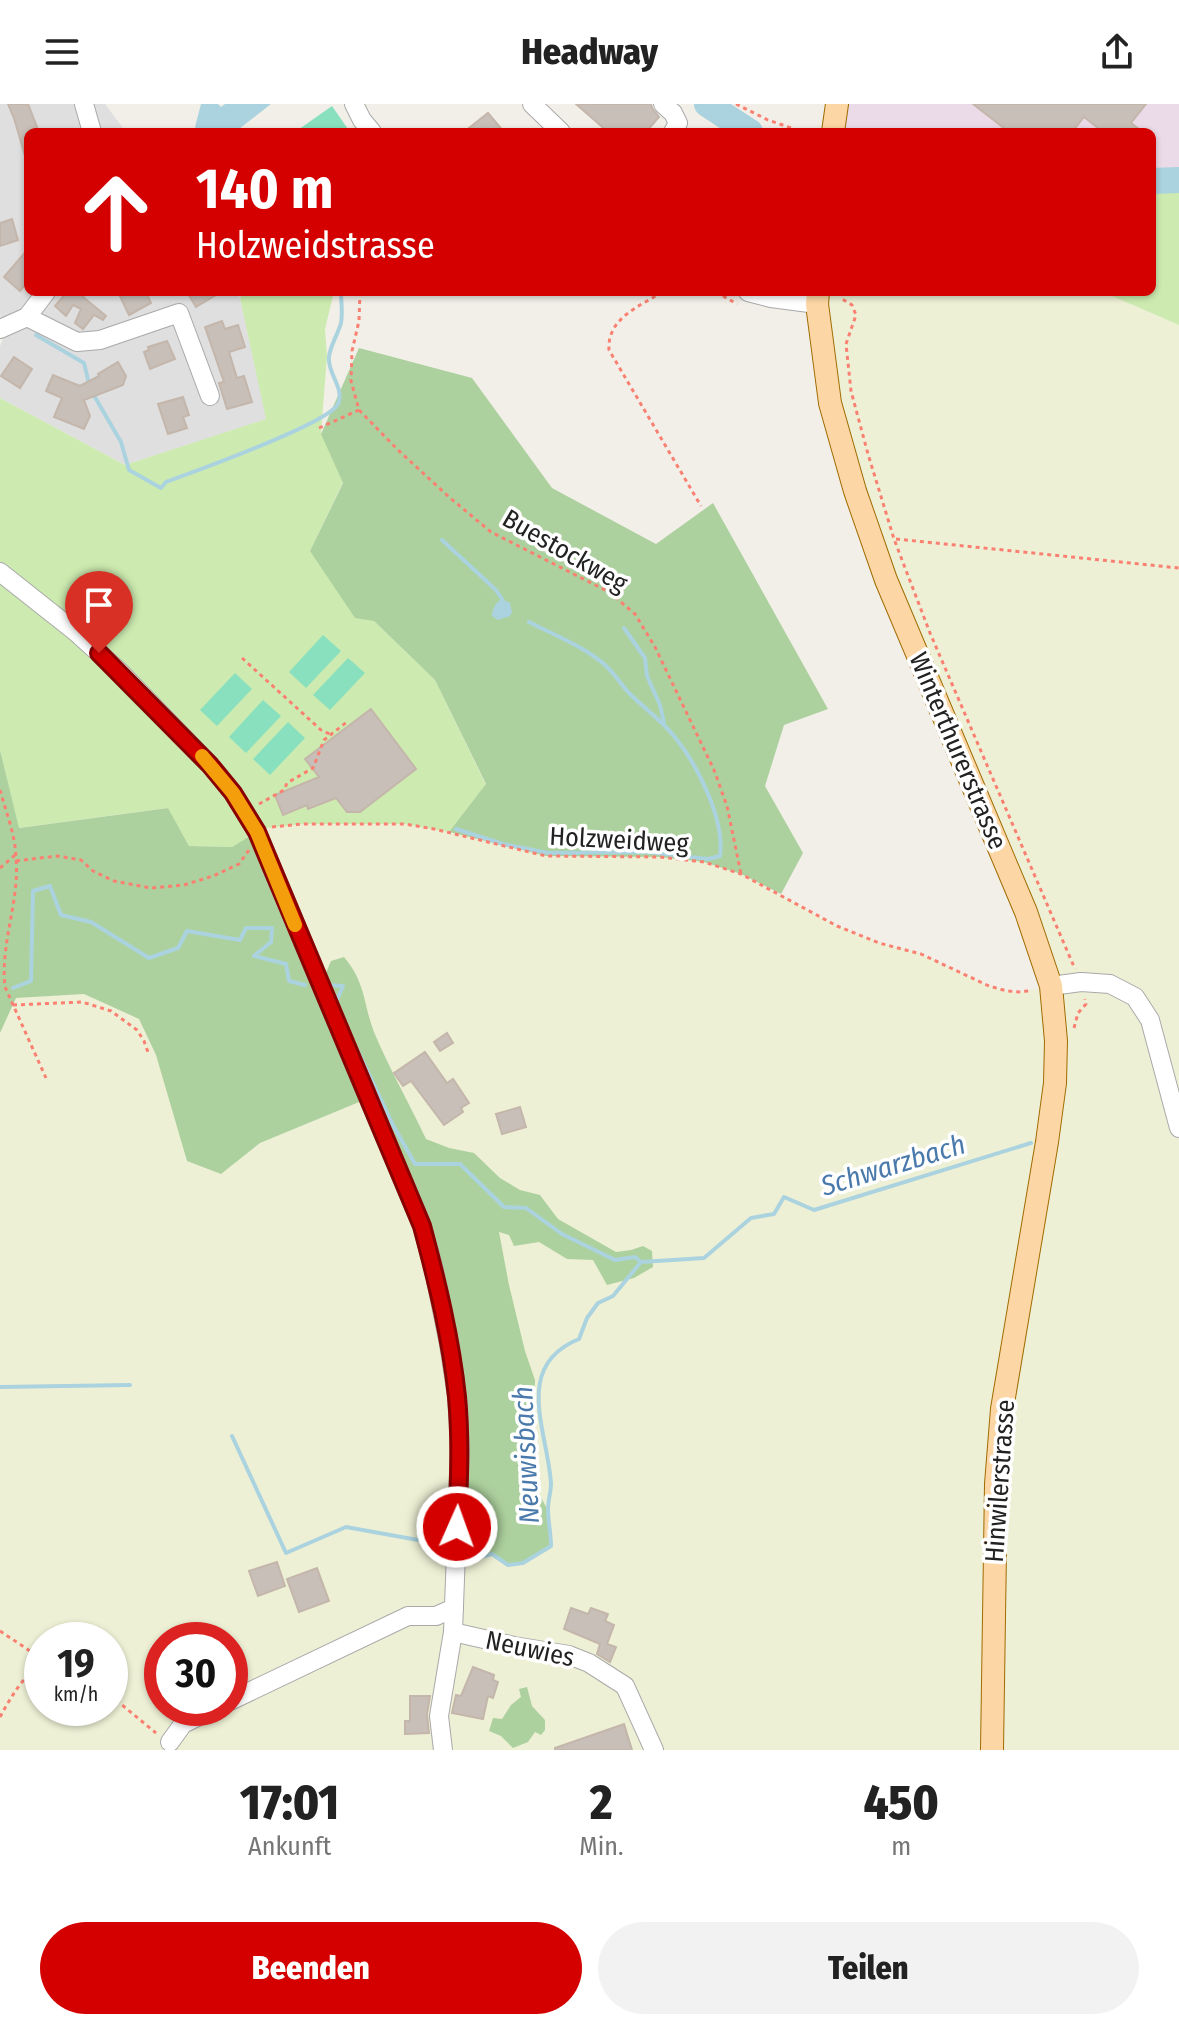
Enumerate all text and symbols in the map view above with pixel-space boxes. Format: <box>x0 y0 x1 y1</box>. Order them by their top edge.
icon: menu <box>40 30 84 74</box>
text: Headway <box>521 30 658 74</box>
icon: share <box>1095 30 1139 74</box>
text: 140 m <box>196 156 333 223</box>
icon: ahead <box>64 160 168 264</box>
text: Holzweidstrasse <box>196 224 435 268</box>
street label: Buestockweg <box>497 503 634 600</box>
pin <box>65 571 133 653</box>
icon: arrive <box>77 583 121 627</box>
street label: Winterthurerstrasse <box>903 648 1013 854</box>
street label: Holzweidweg <box>549 821 690 859</box>
water label: Schwarzbach <box>816 1127 969 1203</box>
water label: Neuwisbach <box>506 1385 546 1525</box>
street label: Hinwilerstrasse <box>979 1399 1021 1563</box>
position arrow <box>415 1485 499 1569</box>
speed limit sign: 30 <box>144 1622 248 1726</box>
street label: Neuwies <box>483 1625 577 1673</box>
text: 19 <box>57 1640 95 1688</box>
text: km/h <box>54 1682 98 1706</box>
text: 17:01 <box>240 1774 339 1832</box>
text: 2 <box>590 1774 613 1832</box>
text: 450 <box>864 1774 939 1832</box>
text: Ankunft <box>248 1831 331 1862</box>
text: Min. <box>579 1831 623 1862</box>
text: m <box>891 1831 911 1862</box>
button: Beenden <box>40 1922 582 2014</box>
button: Teilen <box>598 1922 1139 2014</box>

